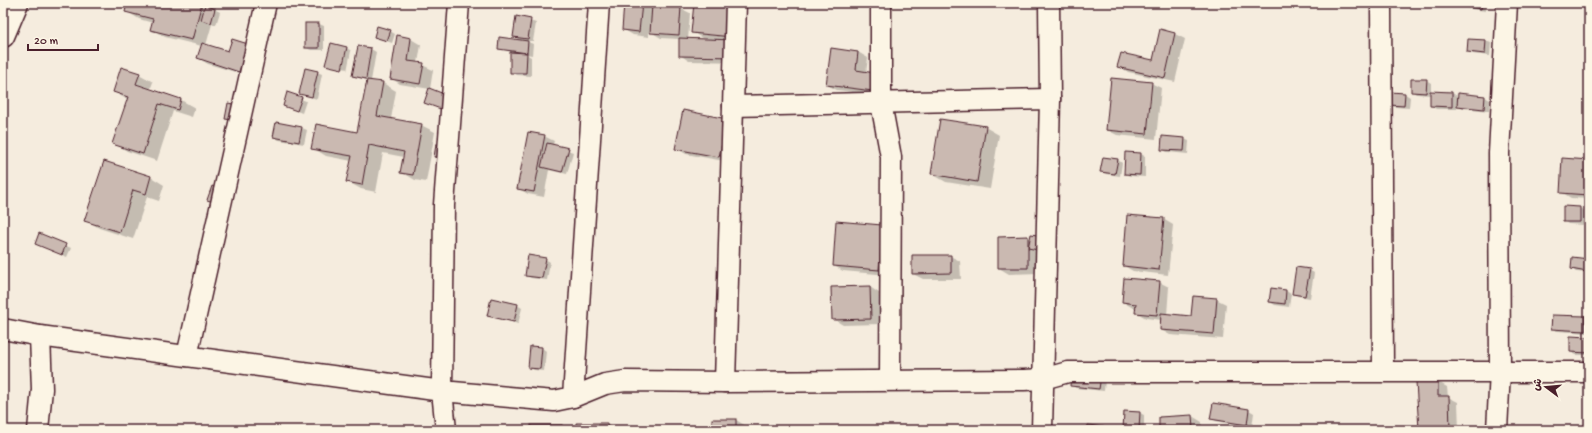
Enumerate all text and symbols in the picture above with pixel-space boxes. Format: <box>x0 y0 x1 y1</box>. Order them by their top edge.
scale bar <box>28 26 98 52</box>
text: 20 m <box>34 35 59 49</box>
north arrow <box>1526 367 1566 407</box>
text: ش <box>1531 377 1546 392</box>

